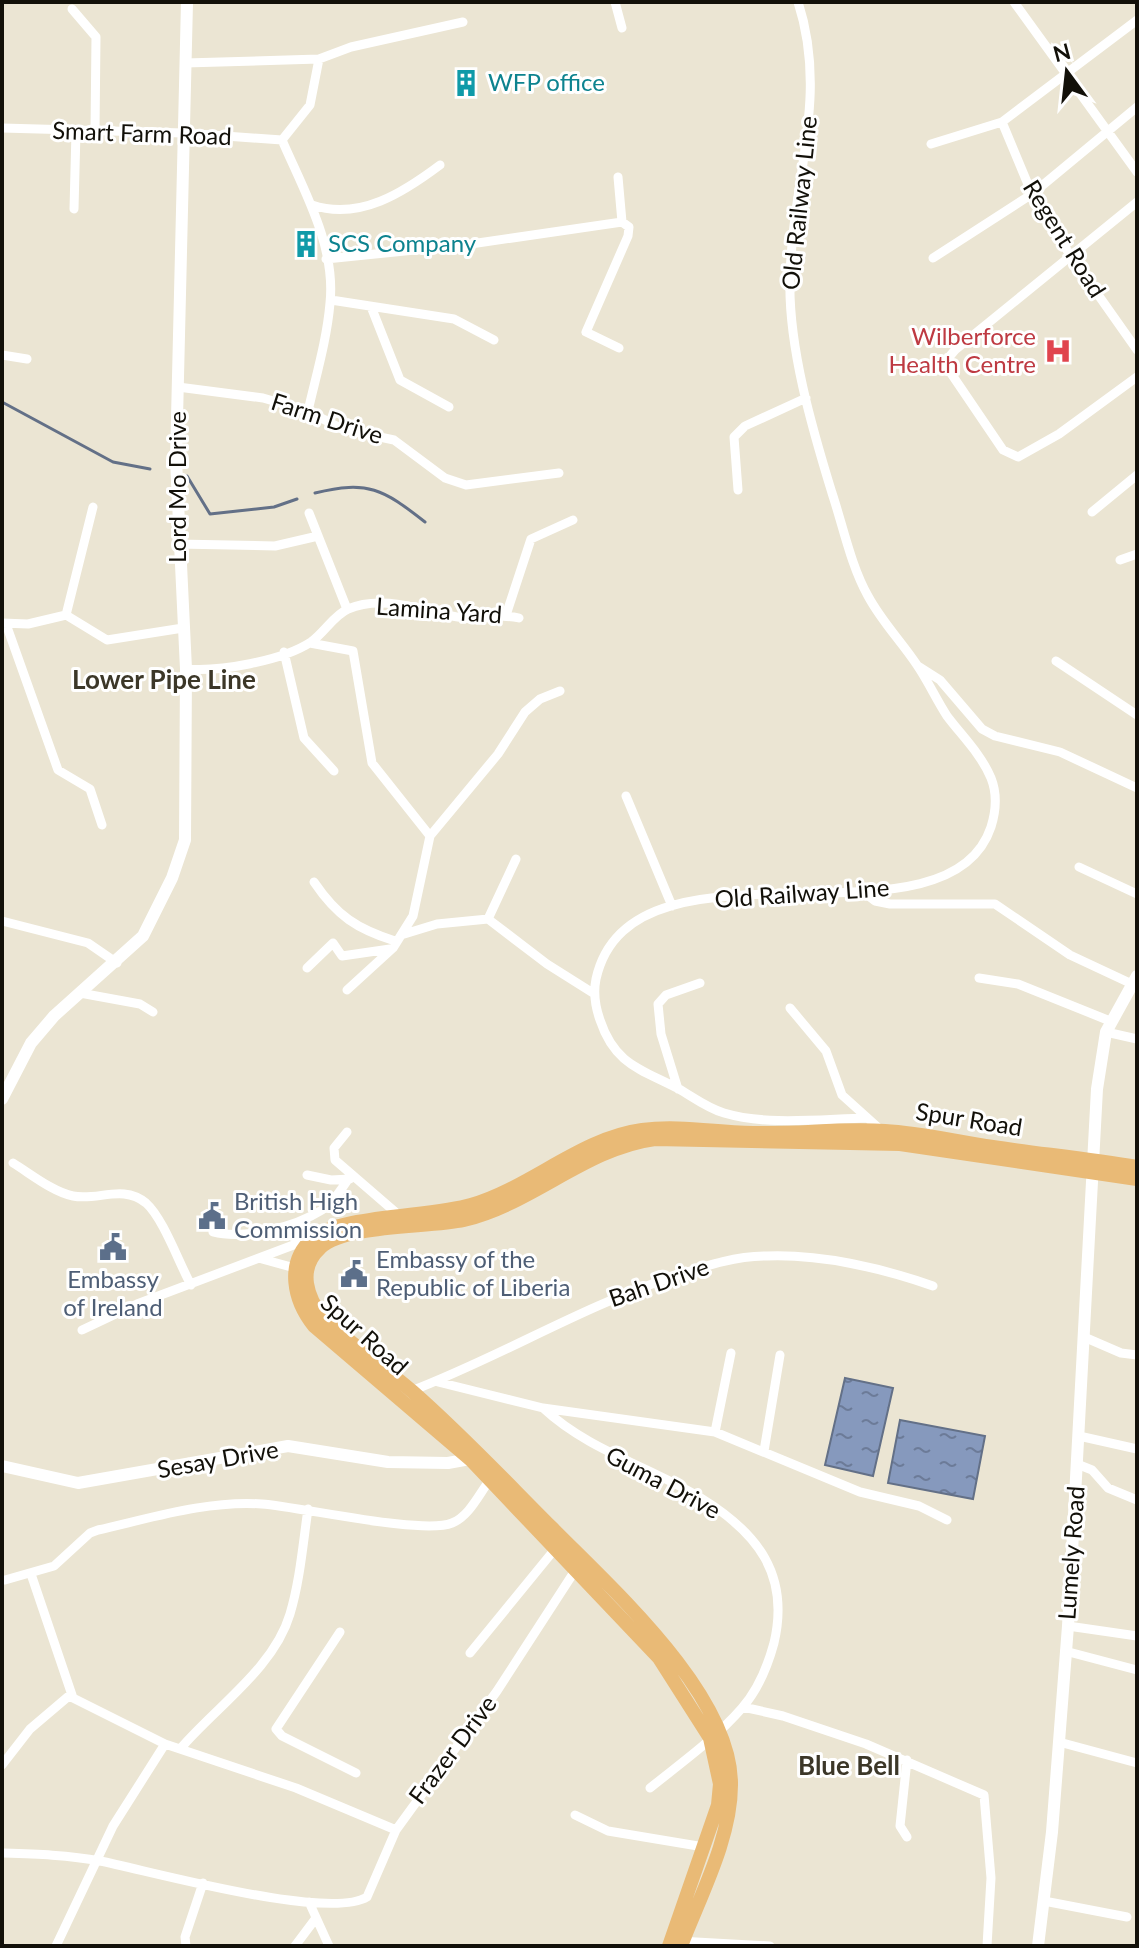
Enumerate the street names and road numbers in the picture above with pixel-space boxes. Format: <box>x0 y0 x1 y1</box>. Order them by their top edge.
street label: Old Railway Line <box>775 114 822 291</box>
street label: Smart Farm Road <box>52 115 232 150</box>
street label: Regent Road <box>1018 174 1113 302</box>
street label: Farm Drive <box>268 386 387 449</box>
street label: Lord Mo Drive <box>162 411 191 563</box>
street label: Lamina Yard <box>375 591 503 628</box>
street label: Old Railway Line <box>714 872 890 913</box>
street label: Spur Road <box>914 1096 1024 1141</box>
street label: Bah Drive <box>605 1251 712 1312</box>
street label: Spur Road <box>315 1287 415 1381</box>
street label: Sesay Drive <box>155 1434 281 1483</box>
street label: Guma Drive <box>601 1439 726 1524</box>
street label: Lumely Road <box>1051 1485 1090 1621</box>
street label: Frazer Drive <box>402 1689 502 1809</box>

